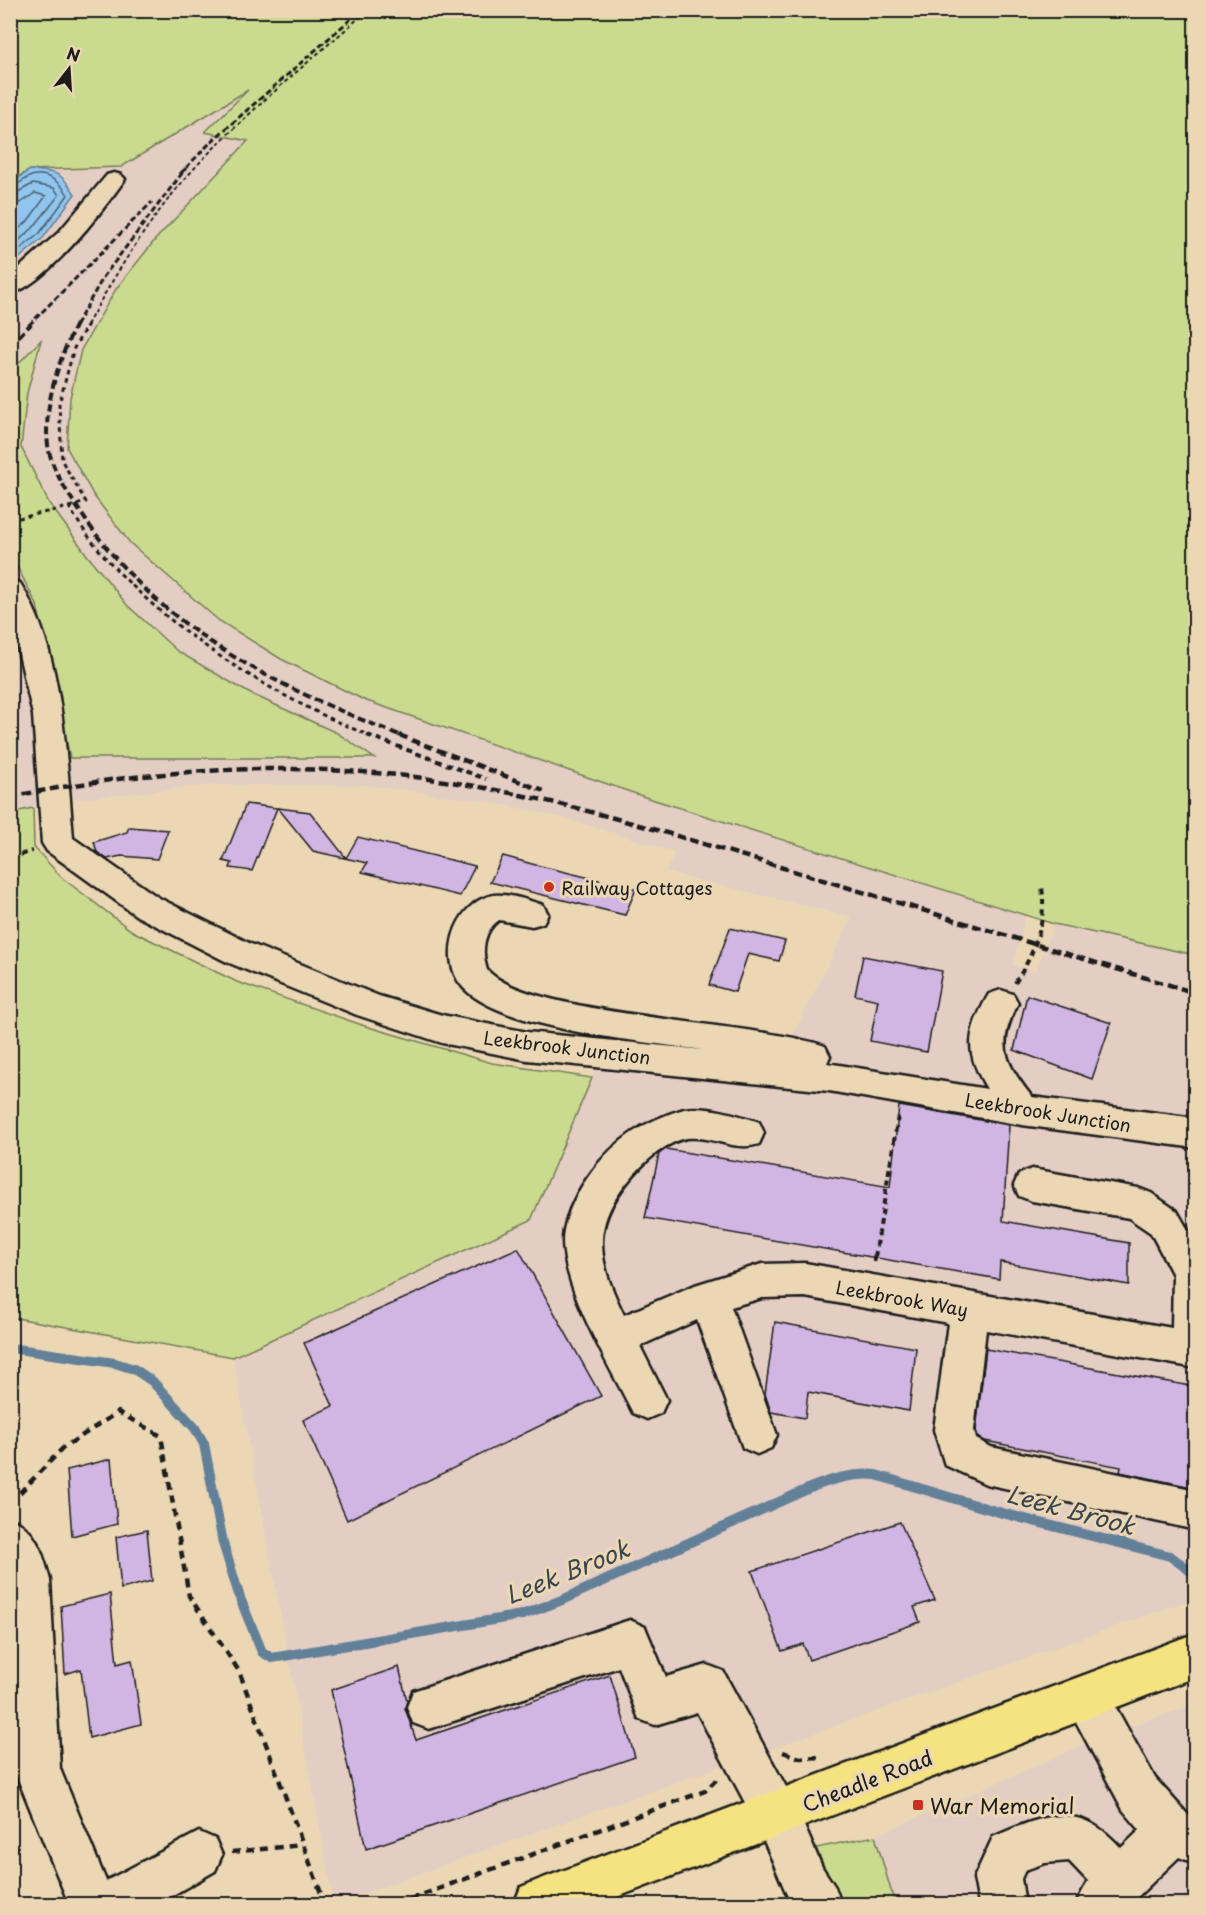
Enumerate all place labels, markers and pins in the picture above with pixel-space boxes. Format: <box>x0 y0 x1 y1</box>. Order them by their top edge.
place label: Railway Cottages <box>561 874 712 901</box>
marker: Railway Cottages <box>542 880 556 894</box>
place label: War Memorial <box>930 1789 1075 1821</box>
marker: War Memorial <box>911 1798 925 1812</box>

